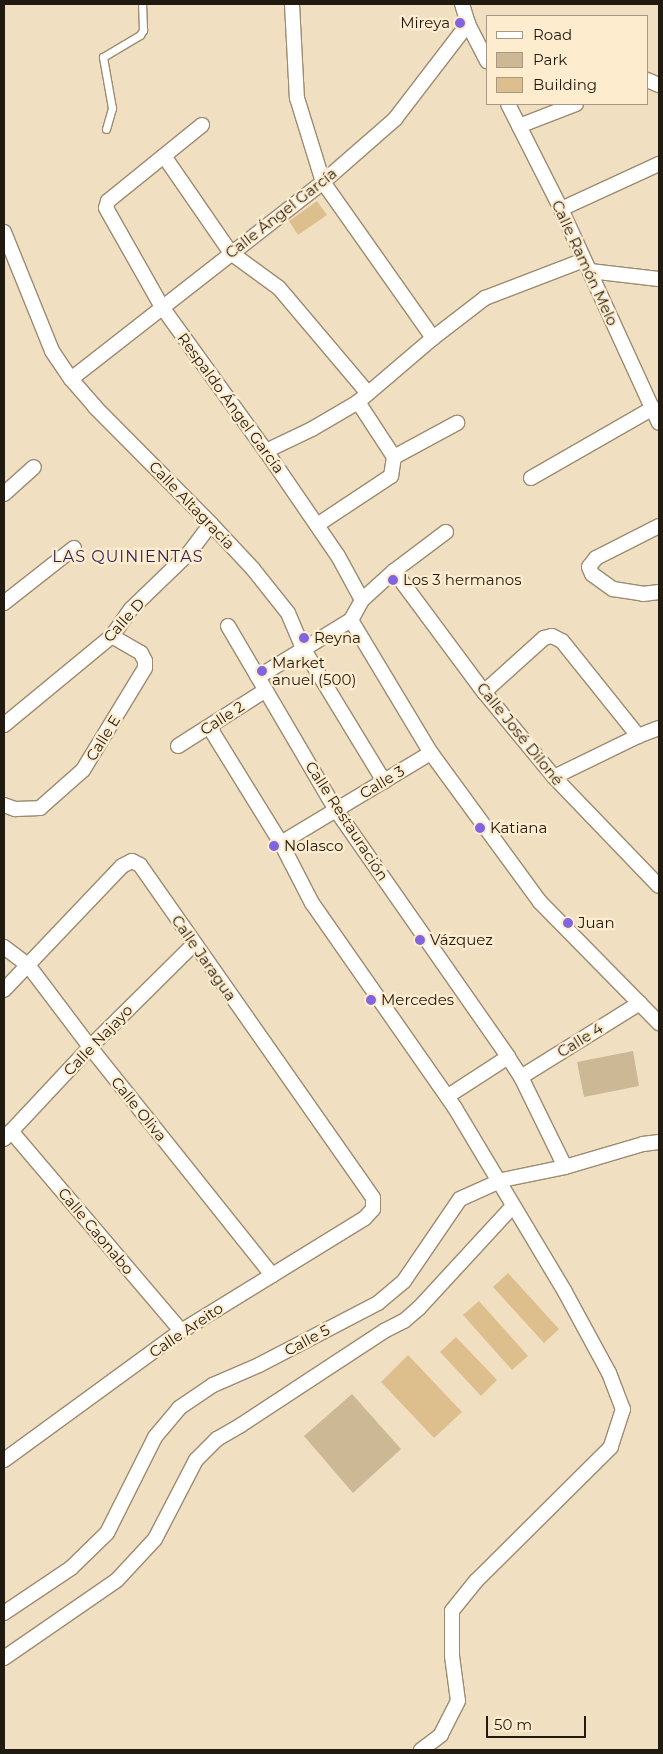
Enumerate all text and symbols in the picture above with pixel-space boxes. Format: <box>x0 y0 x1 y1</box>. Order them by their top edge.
place label: Mireya <box>400 14 450 32</box>
legend <box>486 15 648 105</box>
marker: Mireya <box>454 17 466 29</box>
text: Road <box>533 25 572 44</box>
text: Park <box>533 50 567 69</box>
text: Building <box>533 75 597 94</box>
street label: Calle Ángel García <box>222 164 340 262</box>
street label: Calle Ramón Melo <box>548 197 622 329</box>
street label: Respaldo Ángel García <box>174 329 288 477</box>
street label: Calle Altagracia <box>145 457 239 553</box>
district label: LAS QUINIENTAS <box>51 547 205 567</box>
place label: Los 3 hermanos <box>403 571 521 589</box>
marker: Los 3 hermanos <box>387 574 399 586</box>
street label: Calle D <box>100 594 148 646</box>
place label: Reyna <box>314 629 361 647</box>
marker: Reyna <box>298 632 310 644</box>
place label: Market anuel (500) <box>272 653 356 688</box>
marker: Market anuel (500) <box>256 665 268 677</box>
street label: Calle José Diloné <box>473 679 567 789</box>
street label: Calle 2 <box>197 697 247 739</box>
street label: Calle E <box>82 712 124 764</box>
street label: Calle Restauración <box>302 758 392 884</box>
street label: Calle 3 <box>356 762 408 802</box>
place label: Katiana <box>490 819 547 837</box>
marker: Katiana <box>474 822 486 834</box>
place label: Nolasco <box>284 837 344 855</box>
marker: Nolasco <box>268 840 280 852</box>
street label: Calle Jaragua <box>168 912 240 1004</box>
place label: Juan <box>578 914 615 932</box>
marker: Juan <box>562 917 574 929</box>
place label: Vázquez <box>430 931 493 949</box>
marker: Vázquez <box>414 934 426 946</box>
place label: Mercedes <box>381 991 454 1009</box>
marker: Mercedes <box>365 994 377 1006</box>
street label: Calle Najayo <box>60 1001 136 1079</box>
street label: Calle 4 <box>554 1019 606 1061</box>
street label: Calle Oliva <box>108 1073 170 1145</box>
street label: Calle Caonabo <box>54 1184 138 1278</box>
street label: Calle Areito <box>146 1299 226 1361</box>
street label: Calle 5 <box>281 1321 333 1359</box>
scale bar <box>488 1706 588 1738</box>
text: 50 m <box>494 1715 532 1734</box>

